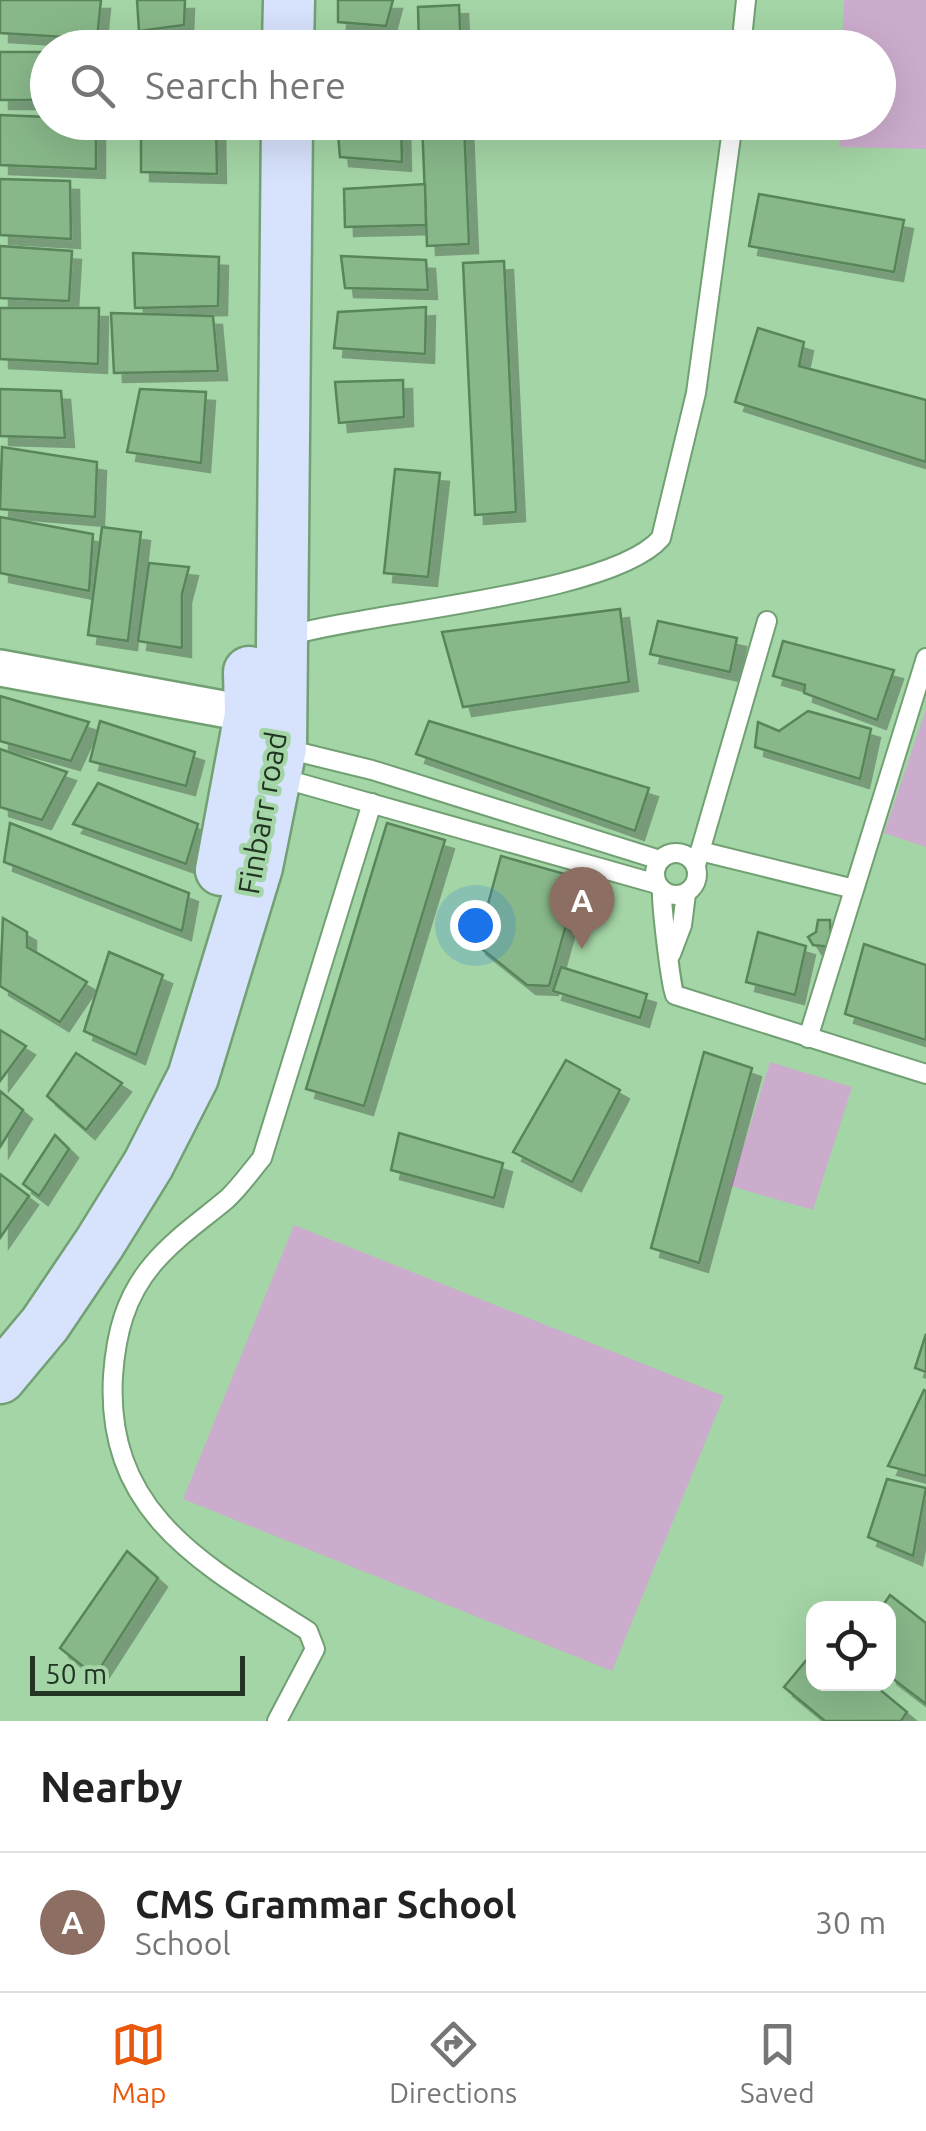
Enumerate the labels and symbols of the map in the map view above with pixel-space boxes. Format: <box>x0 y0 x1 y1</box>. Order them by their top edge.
street label: Finbarr road <box>231 729 293 897</box>
pin: A <box>550 866 614 949</box>
your location <box>450 900 501 951</box>
scale bar <box>30 1651 245 1696</box>

